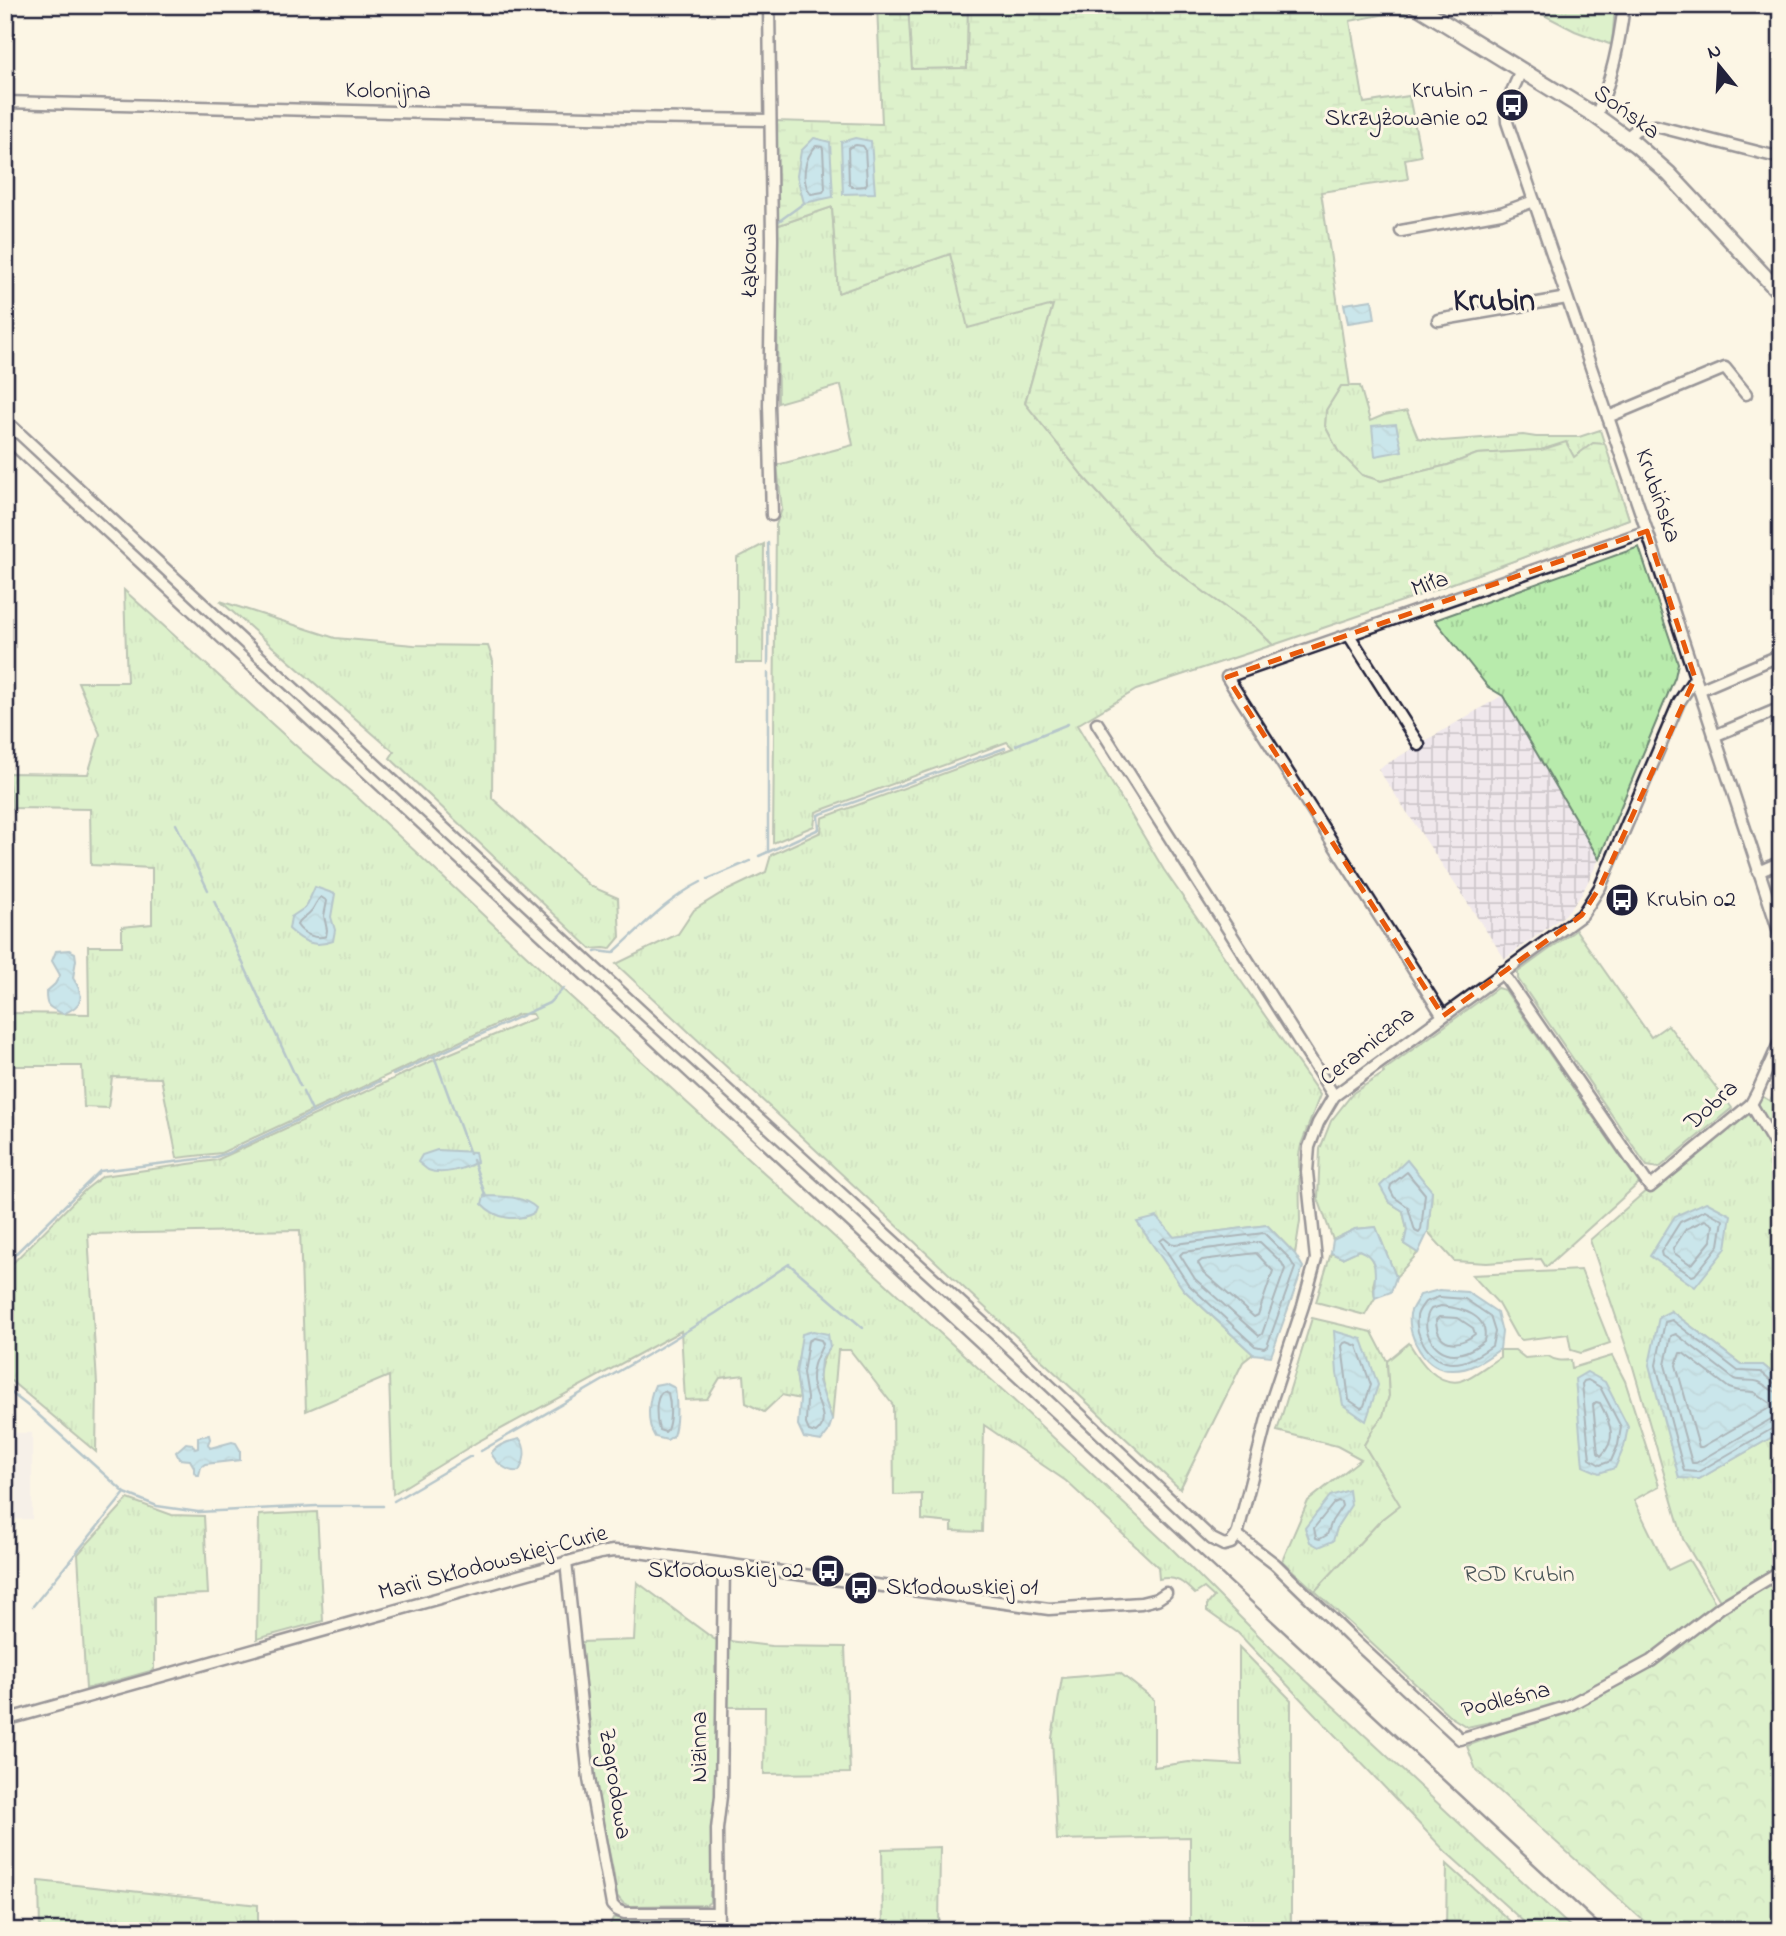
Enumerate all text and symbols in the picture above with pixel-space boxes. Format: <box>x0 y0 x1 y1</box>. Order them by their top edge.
north arrow <box>1684 32 1754 102</box>
text: N <box>1704 37 1725 67</box>
street label: Kolonijna <box>345 74 431 110</box>
place label: Krubin - Skrzyżowanie 02 <box>1325 74 1488 138</box>
street label: Sońska <box>1585 77 1667 149</box>
bus stop icon: Krubin - Skrzyżowanie 02 <box>1493 86 1531 124</box>
street label: Łąkowa <box>733 223 768 298</box>
district label: Krubin <box>1453 279 1535 326</box>
street label: Krubińska <box>1625 444 1689 548</box>
street label: Miła <box>1407 562 1453 608</box>
bus stop icon: Krubin 02 <box>1603 881 1641 919</box>
place label: Krubin 02 <box>1646 883 1736 918</box>
street label: Ceramiczna <box>1313 998 1423 1096</box>
street label: Dobra <box>1676 1072 1747 1141</box>
street label: Marii Skłodowskiej-Curie <box>374 1516 612 1611</box>
bus stop icon: Skłodowskiej 02 <box>809 1552 847 1590</box>
place label: Skłodowskiej 02 <box>648 1554 804 1589</box>
park label: ROD Krubin <box>1463 1558 1575 1593</box>
bus stop icon: Skłodowskiej 01 <box>842 1569 880 1607</box>
place label: Skłodowskiej 01 <box>886 1571 1039 1606</box>
street label: Podleśna <box>1458 1673 1554 1729</box>
street label: Nizinna <box>683 1711 718 1783</box>
street label: Zagrodowa <box>588 1726 640 1842</box>

